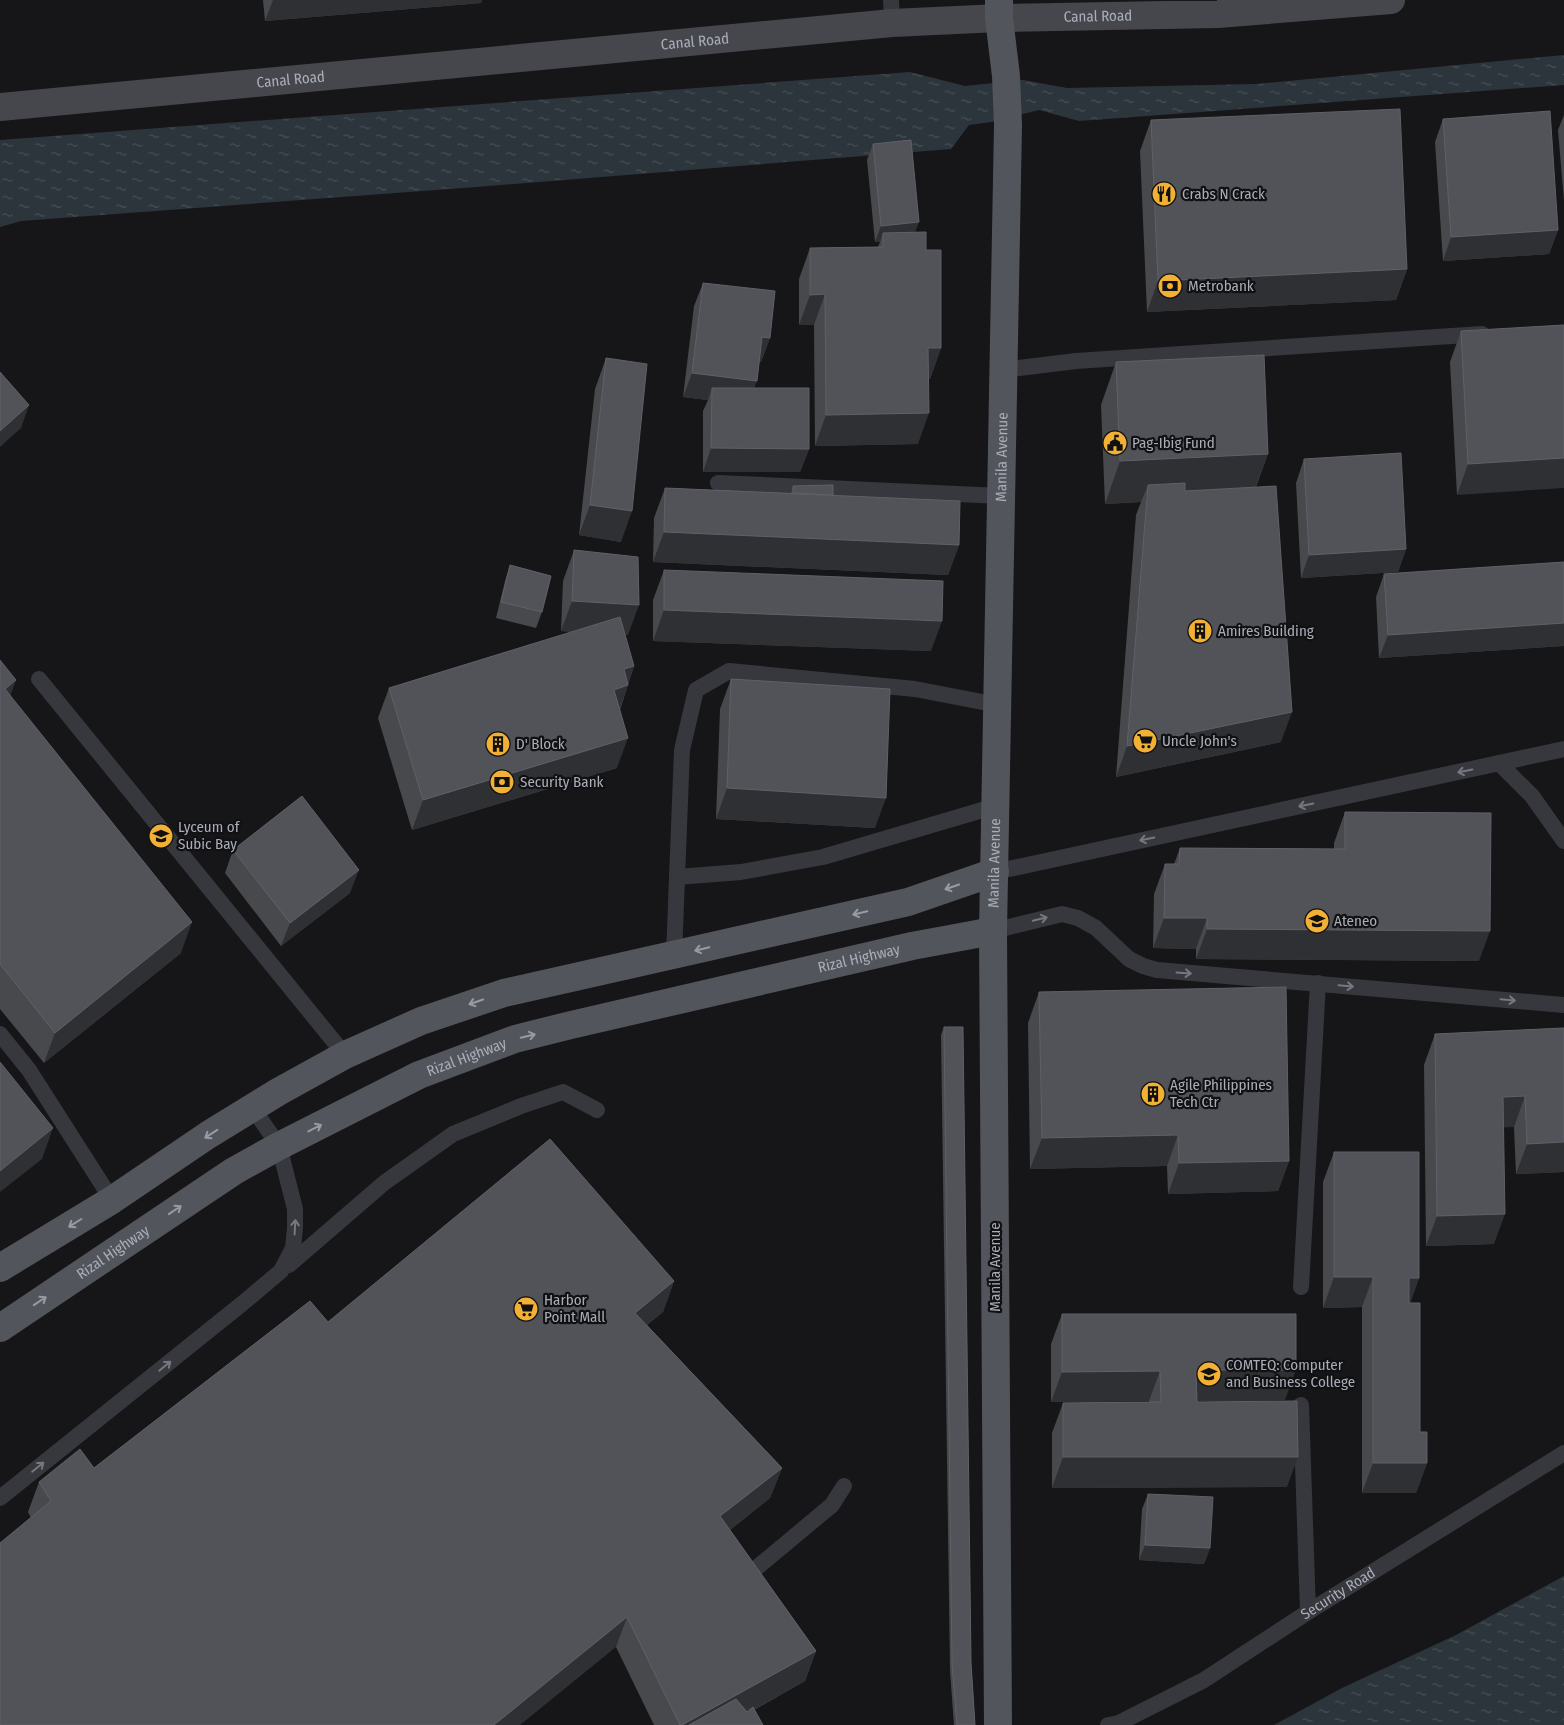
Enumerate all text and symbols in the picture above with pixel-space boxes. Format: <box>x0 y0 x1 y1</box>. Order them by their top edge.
street label: Canal Road <box>1063 7 1132 26</box>
street label: Canal Road <box>660 29 730 54</box>
street label: Canal Road <box>256 67 326 92</box>
restaurant icon: Crabs N Crack <box>1151 181 1177 207</box>
place label: Crabs N Crack <box>1182 185 1265 203</box>
bank icon: Metrobank <box>1157 273 1183 299</box>
place label: Metrobank <box>1188 277 1254 295</box>
street label: Manila Avenue <box>992 412 1012 502</box>
public building icon: Pag-Ibig Fund <box>1102 430 1128 456</box>
place label: Pag-Ibig Fund <box>1132 434 1215 452</box>
building icon: Amires Building <box>1187 618 1213 644</box>
place label: Amires Building <box>1218 622 1314 640</box>
supermarket icon: Uncle John's <box>1132 728 1158 754</box>
building icon: D' Block <box>485 731 511 757</box>
place label: Uncle John's <box>1162 732 1237 750</box>
place label: D' Block <box>516 735 565 753</box>
one-way arrow <box>1457 767 1473 776</box>
bank icon: Security Bank <box>489 769 515 795</box>
place label: Security Bank <box>520 773 604 791</box>
one-way arrow <box>1299 801 1315 810</box>
place label: Lyceum of Subic Bay <box>178 818 241 853</box>
street label: Manila Avenue <box>984 818 1004 908</box>
school or university icon: Lyceum of Subic Bay <box>148 823 174 849</box>
one-way arrow <box>1140 835 1156 844</box>
one-way arrow <box>944 883 960 892</box>
school or university icon: Ateneo <box>1304 908 1330 934</box>
one-way arrow <box>853 909 869 918</box>
place label: Ateneo <box>1334 912 1377 930</box>
one-way arrow <box>1032 914 1048 923</box>
street label: Rizal Highway <box>816 940 902 977</box>
one-way arrow <box>694 945 710 954</box>
one-way arrow <box>1176 969 1192 978</box>
one-way arrow <box>1338 981 1354 991</box>
one-way arrow <box>1500 995 1516 1005</box>
one-way arrow <box>468 998 484 1008</box>
one-way arrow <box>519 1031 535 1040</box>
street label: Rizal Highway <box>424 1034 509 1080</box>
place label: Agile Philippines Tech Ctr <box>1170 1076 1272 1111</box>
building icon: Agile Philippines Tech Ctr <box>1140 1081 1166 1107</box>
one-way arrow <box>307 1123 322 1132</box>
one-way arrow <box>204 1128 218 1139</box>
one-way arrow <box>168 1205 182 1215</box>
one-way arrow <box>68 1217 82 1228</box>
one-way arrow <box>290 1219 299 1235</box>
street label: Rizal Highway <box>73 1221 153 1283</box>
street label: Manila Avenue <box>986 1222 1004 1312</box>
place label: Harbor Point Mall <box>544 1291 605 1326</box>
one-way arrow <box>33 1296 47 1306</box>
supermarket icon: Harbor Point Mall <box>513 1296 539 1322</box>
place label: COMTEQ: Computer and Business College <box>1226 1356 1355 1391</box>
one-way arrow <box>158 1360 171 1371</box>
school or university icon: COMTEQ: Computer and Business College <box>1196 1361 1222 1387</box>
one-way arrow <box>31 1462 44 1473</box>
street label: Security Road <box>1297 1563 1379 1623</box>

